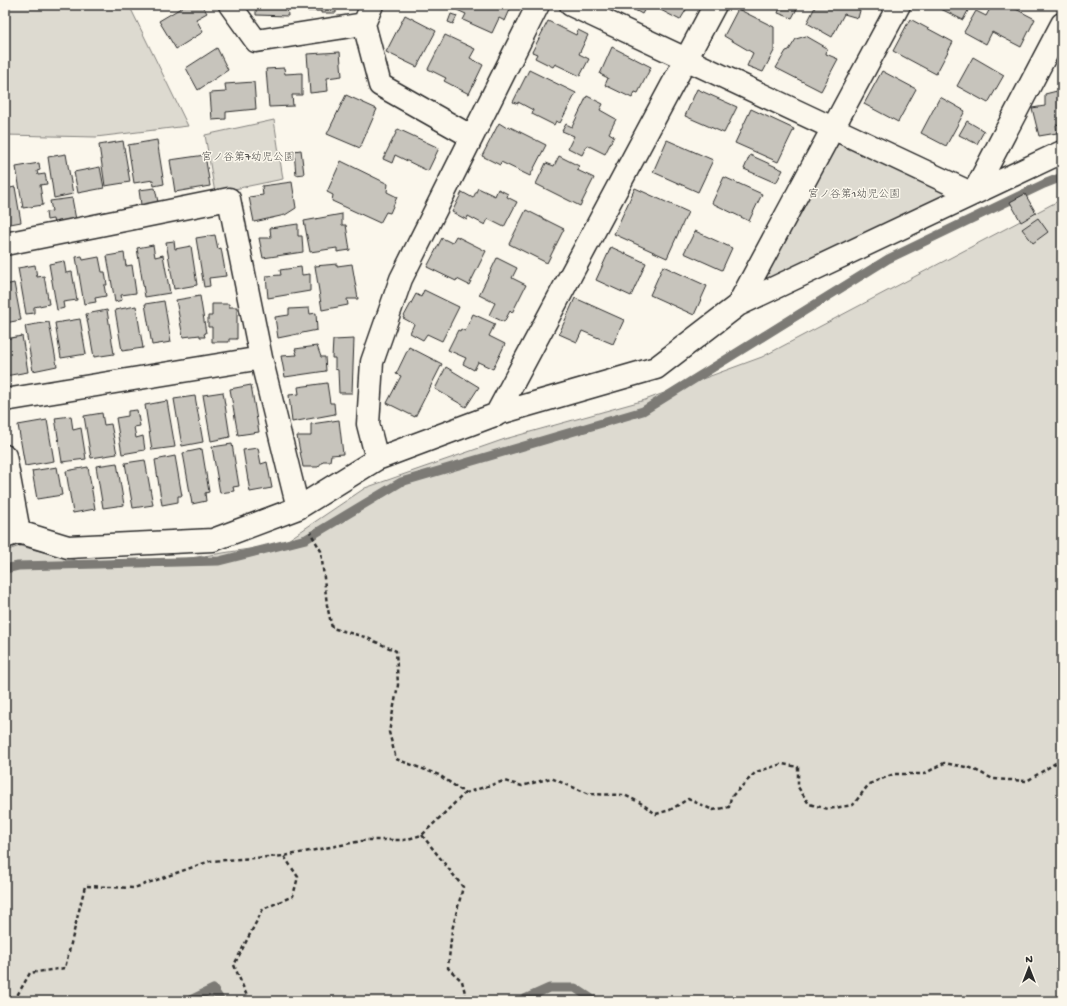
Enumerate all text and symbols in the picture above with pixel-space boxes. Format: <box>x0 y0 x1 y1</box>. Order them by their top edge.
park label: 宮ノ谷第7幼児公園 <box>201 151 295 164</box>
park label: 宮ノ谷第1幼児公園 <box>808 188 900 201</box>
north arrow <box>1009 948 1049 988</box>
text: N <box>1025 954 1033 966</box>

